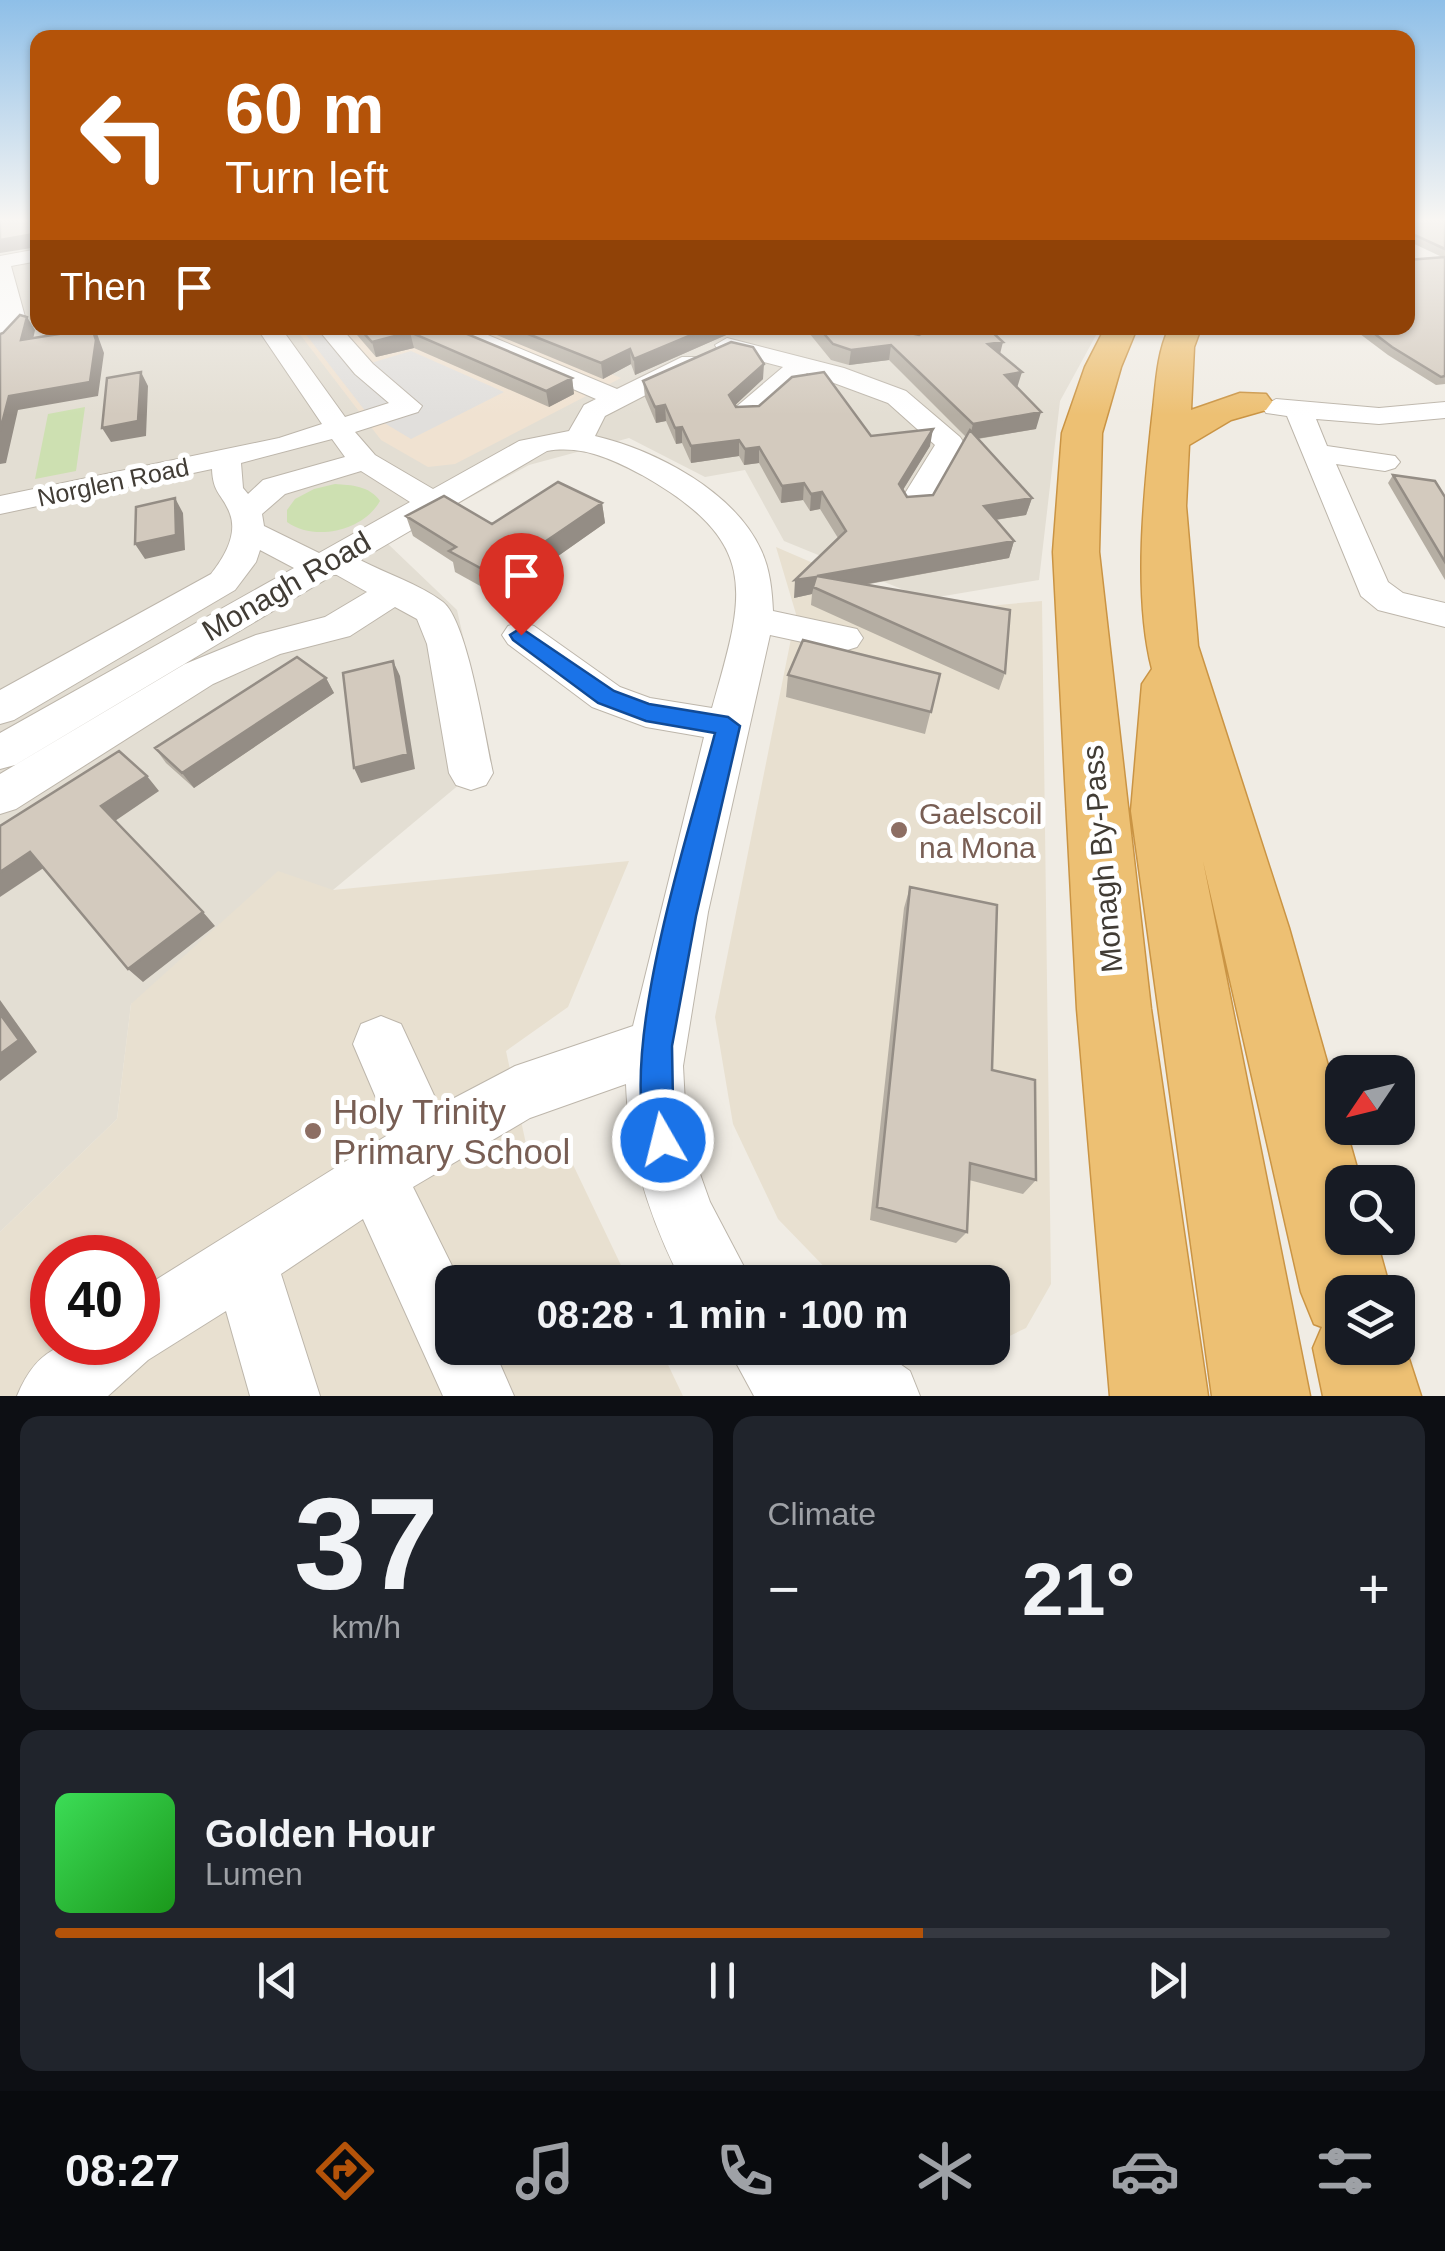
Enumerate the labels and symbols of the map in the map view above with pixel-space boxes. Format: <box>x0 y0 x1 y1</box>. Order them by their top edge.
street label: Norglen Road <box>35 452 191 512</box>
street label: Monagh Road <box>196 525 376 647</box>
pin <box>479 533 564 636</box>
street label: Monagh By-Pass <box>1076 744 1128 974</box>
place label: Gaelscoil na Mona <box>919 797 1042 864</box>
marker: Gaelscoil na Mona <box>888 819 910 841</box>
north arrow <box>1325 1055 1415 1145</box>
position arrow <box>611 1088 715 1192</box>
place label: Holy Trinity Primary School <box>333 1092 570 1171</box>
marker: Holy Trinity Primary School <box>302 1120 324 1142</box>
speed limit sign: 40 <box>30 1235 160 1365</box>

